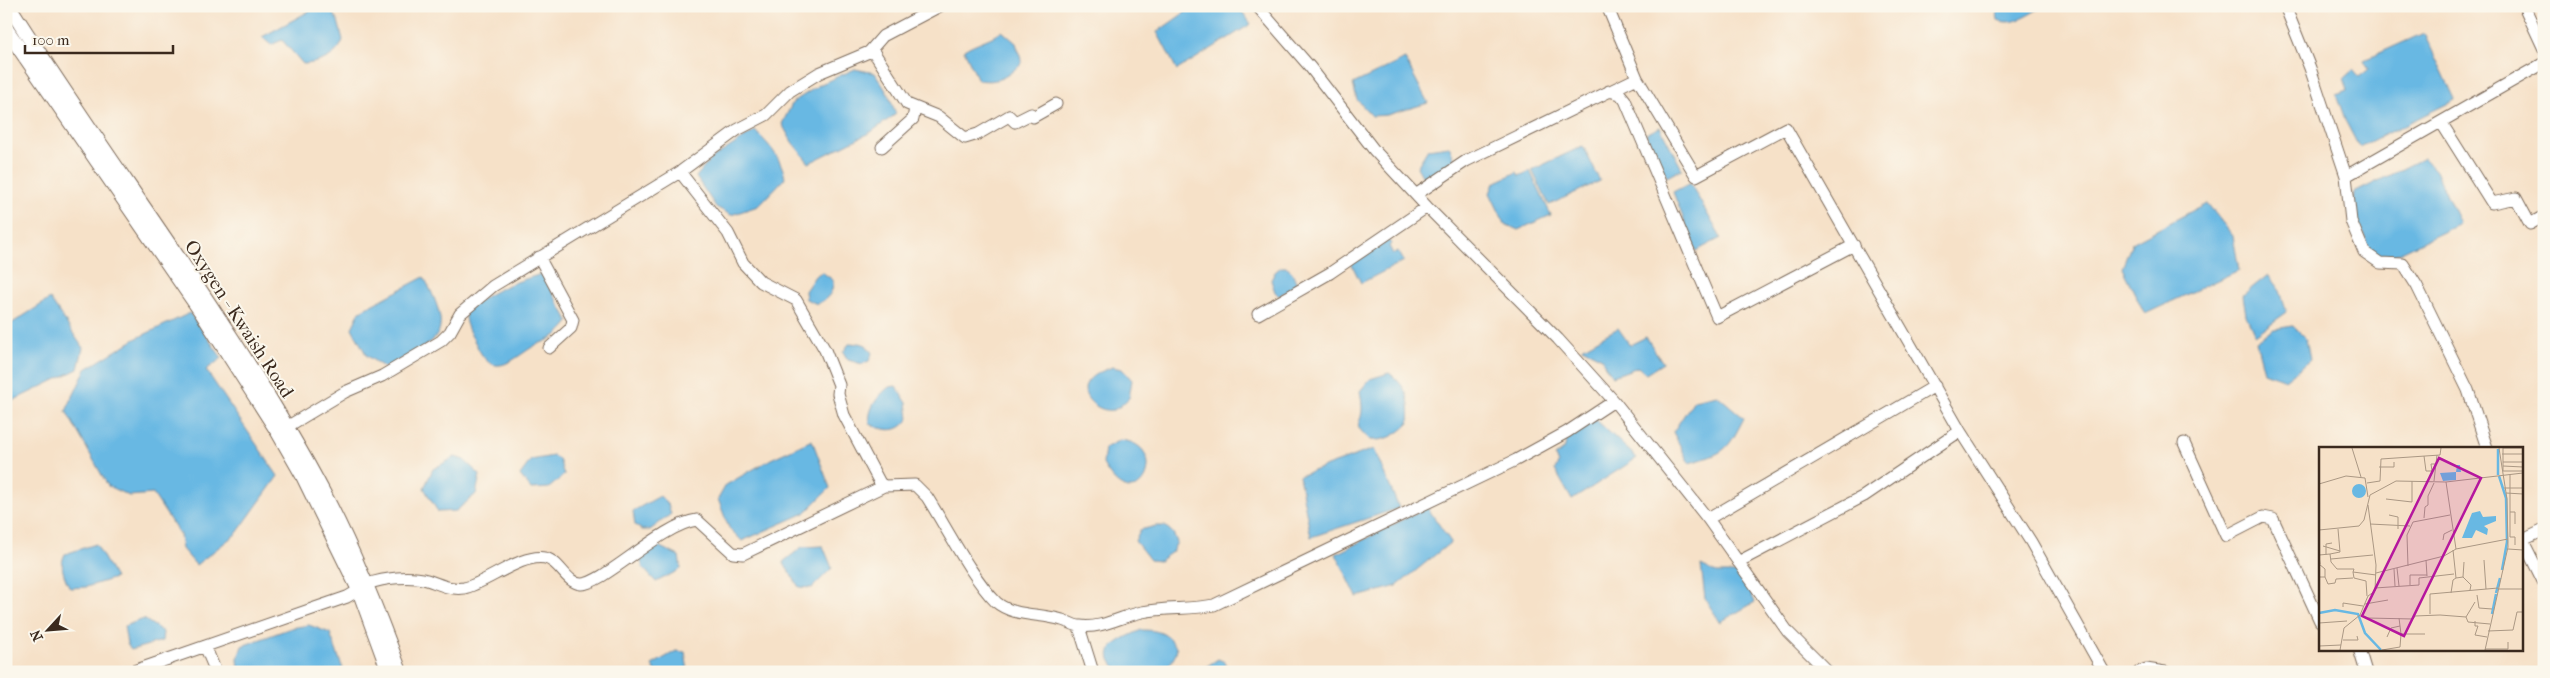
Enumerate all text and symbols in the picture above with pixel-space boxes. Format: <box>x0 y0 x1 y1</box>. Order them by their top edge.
scale bar <box>25 22 172 54</box>
text: 100 m <box>32 31 70 49</box>
street label: Oxygen - Kwaish Road <box>180 236 299 402</box>
inset map <box>2319 447 2522 650</box>
north arrow <box>22 606 72 656</box>
text: N <box>27 627 47 644</box>

